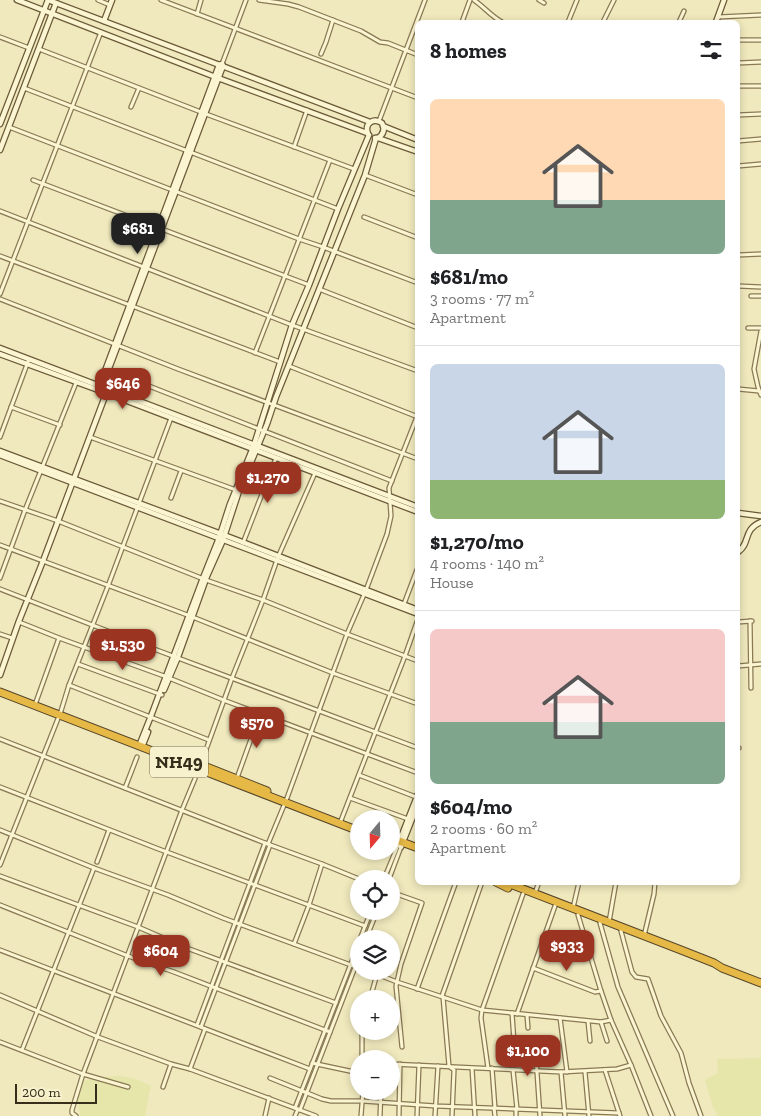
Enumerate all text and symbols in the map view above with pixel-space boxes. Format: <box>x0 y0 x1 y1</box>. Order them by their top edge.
icon: filters <box>697 36 725 64</box>
text: 8 homes <box>430 38 507 63</box>
icon: home <box>533 131 623 221</box>
pin: $681 <box>108 212 168 255</box>
text: $681 <box>122 219 154 238</box>
text: $681/mo <box>430 264 508 289</box>
text: 3 rooms · 77 m² <box>430 289 534 308</box>
text: Apartment <box>430 308 506 327</box>
pin: $646 <box>93 368 153 410</box>
text: $646 <box>106 374 140 393</box>
icon: home <box>533 397 623 487</box>
pin: $1,270 <box>227 462 309 504</box>
text: $1,270 <box>246 468 290 487</box>
text: $1,270/mo <box>430 529 524 554</box>
text: 4 rooms · 140 m² <box>430 554 544 573</box>
text: House <box>430 573 473 592</box>
pin: $1,530 <box>82 628 164 671</box>
text: $1,530 <box>101 635 145 654</box>
icon: home <box>533 662 623 752</box>
pin: $570 <box>227 706 287 749</box>
text: $570 <box>240 713 274 732</box>
road number: NH49 <box>150 746 208 778</box>
text: $604/mo <box>430 794 512 819</box>
north arrow <box>350 810 400 860</box>
map controls <box>350 810 400 1100</box>
text: 2 rooms · 60 m² <box>430 819 537 838</box>
text: Apartment <box>430 838 506 857</box>
button: locate <box>350 870 400 920</box>
button: layers <box>350 930 400 980</box>
pin: $933 <box>537 930 597 972</box>
pin: $604 <box>131 934 191 977</box>
text: $933 <box>550 936 584 955</box>
text: $604 <box>144 941 178 960</box>
button: + <box>350 990 400 1040</box>
pin: $1,100 <box>487 1034 569 1077</box>
text: $1,100 <box>507 1041 549 1060</box>
button: − <box>350 1050 400 1100</box>
scale bar <box>15 1081 98 1104</box>
text: 200 m <box>22 1084 61 1101</box>

